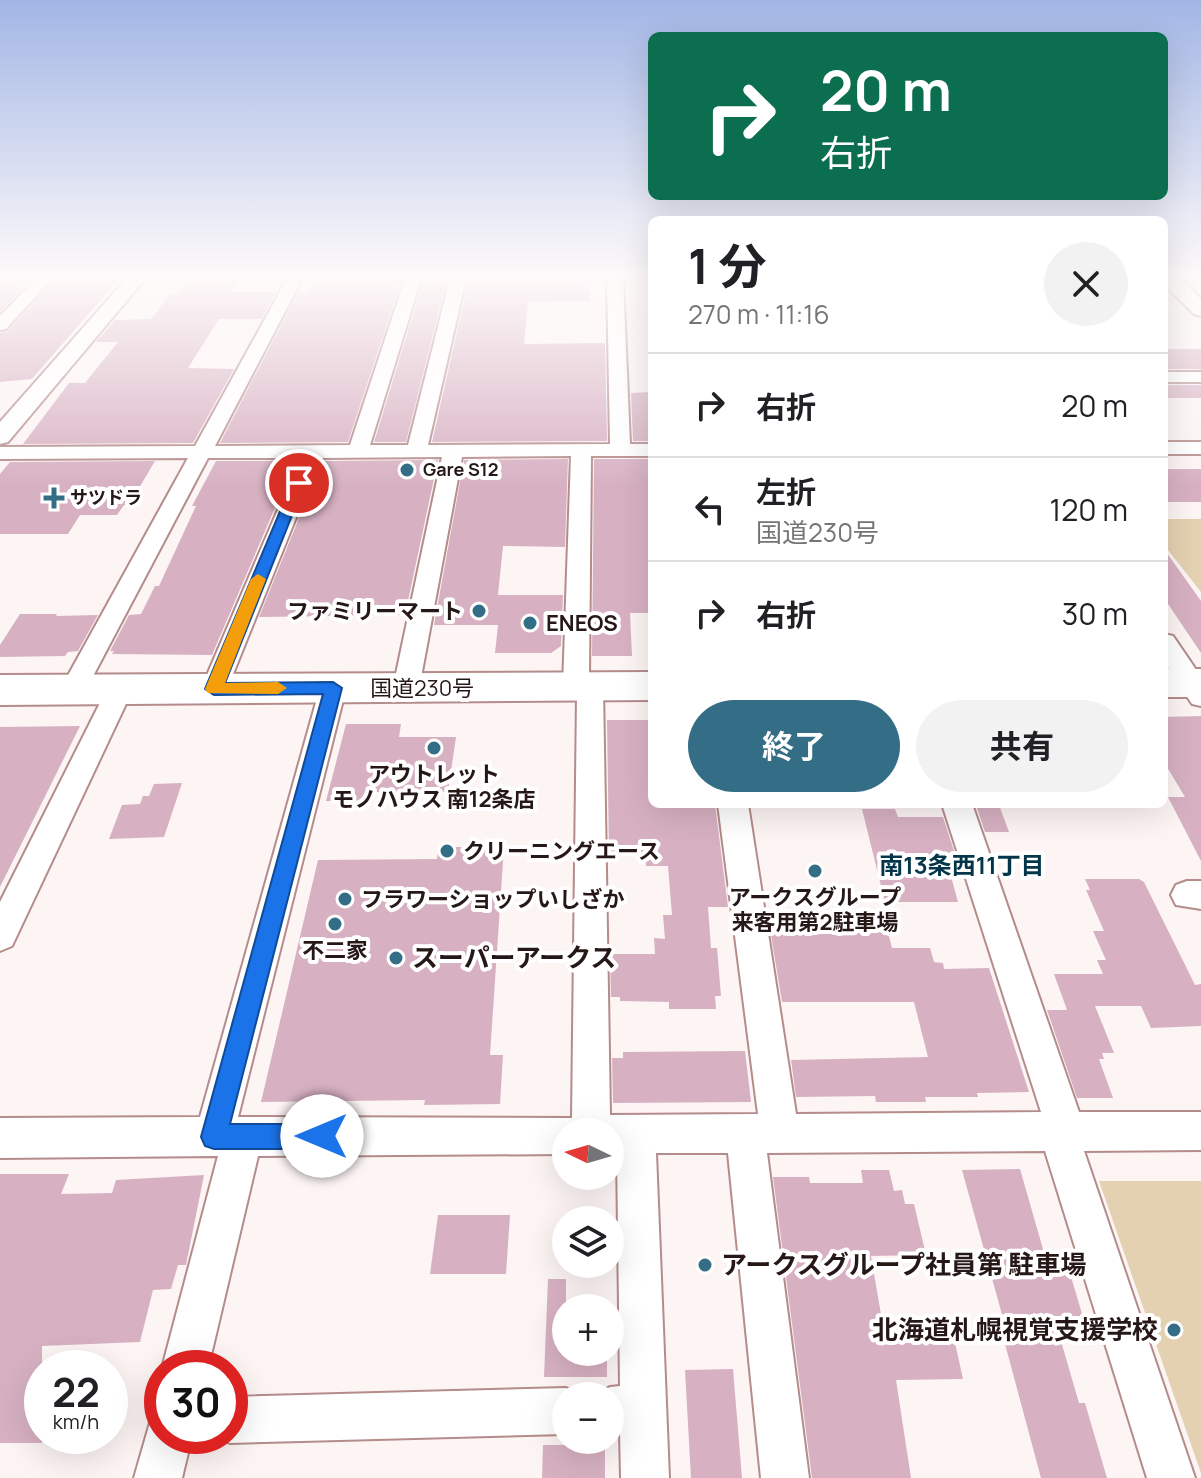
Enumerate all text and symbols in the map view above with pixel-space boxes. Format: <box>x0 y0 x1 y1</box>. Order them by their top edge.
text: 20 m <box>820 51 952 128</box>
icon: right <box>688 64 792 168</box>
text: 右折 <box>820 128 892 177</box>
text: 1 分 <box>688 233 767 298</box>
button: close <box>1044 242 1128 326</box>
text: 270 m · 11:16 <box>688 296 830 332</box>
icon: right <box>688 383 732 427</box>
text: 20 m <box>1061 385 1128 426</box>
text: 右折 <box>756 386 816 427</box>
pin <box>265 449 333 517</box>
place label: Gare S12 <box>423 457 498 481</box>
icon: arrive <box>277 461 321 505</box>
marker: Gare S12 <box>398 461 416 479</box>
text: 左折 <box>756 471 816 512</box>
place label: サツドラ <box>70 485 142 509</box>
icon: left <box>688 487 732 531</box>
marker: サツドラ <box>45 489 63 507</box>
text: 120 m <box>1049 489 1128 530</box>
text: 国道230号 <box>756 514 879 550</box>
icon: right <box>688 591 732 635</box>
text: 30 m <box>1062 593 1128 634</box>
text: 右折 <box>756 594 816 635</box>
place label: ファミリーマート <box>287 596 463 626</box>
marker: ファミリーマート <box>470 602 488 620</box>
place label: ENEOS <box>546 608 618 638</box>
marker: ENEOS <box>521 614 539 632</box>
street label: 国道230号 <box>370 673 474 703</box>
button: 終了 <box>688 700 900 792</box>
button: 共有 <box>916 700 1128 792</box>
marker: アウトレット モノハウス 南12条店 <box>425 739 443 757</box>
place label: アウトレット モノハウス 南12条店 <box>332 759 536 814</box>
place label: クリーニングエース <box>463 836 660 866</box>
marker: クリーニングエース <box>438 842 456 860</box>
district label: 南13条西11丁目 <box>879 848 1045 881</box>
marker: アークスグループ 来客用第2駐車場 <box>806 862 824 880</box>
place label: アークスグループ 来客用第2駐車場 <box>729 882 901 937</box>
place label: フラワーショップいしざか <box>361 884 625 914</box>
marker: フラワーショップいしざか <box>336 890 354 908</box>
marker: 不二家 <box>326 915 344 933</box>
place label: 不二家 <box>302 935 368 965</box>
place label: スーパーアークス <box>412 939 616 975</box>
marker: スーパーアークス <box>387 949 405 967</box>
position arrow <box>280 1094 364 1178</box>
north arrow <box>552 1118 624 1190</box>
map controls <box>552 1118 624 1454</box>
button: layers <box>552 1206 624 1278</box>
place label: アークスグループ社員第 駐車場 <box>721 1246 1086 1282</box>
marker: アークスグループ社員第 駐車場 <box>696 1256 714 1274</box>
button: + <box>552 1294 624 1366</box>
place label: 北海道札幌視覚支援学校 <box>872 1311 1158 1347</box>
marker: 北海道札幌視覚支援学校 <box>1165 1321 1183 1339</box>
speed limit sign: 30 <box>144 1350 248 1454</box>
text: 22 <box>52 1364 100 1419</box>
button: − <box>552 1382 624 1454</box>
text: km/h <box>53 1408 99 1435</box>

